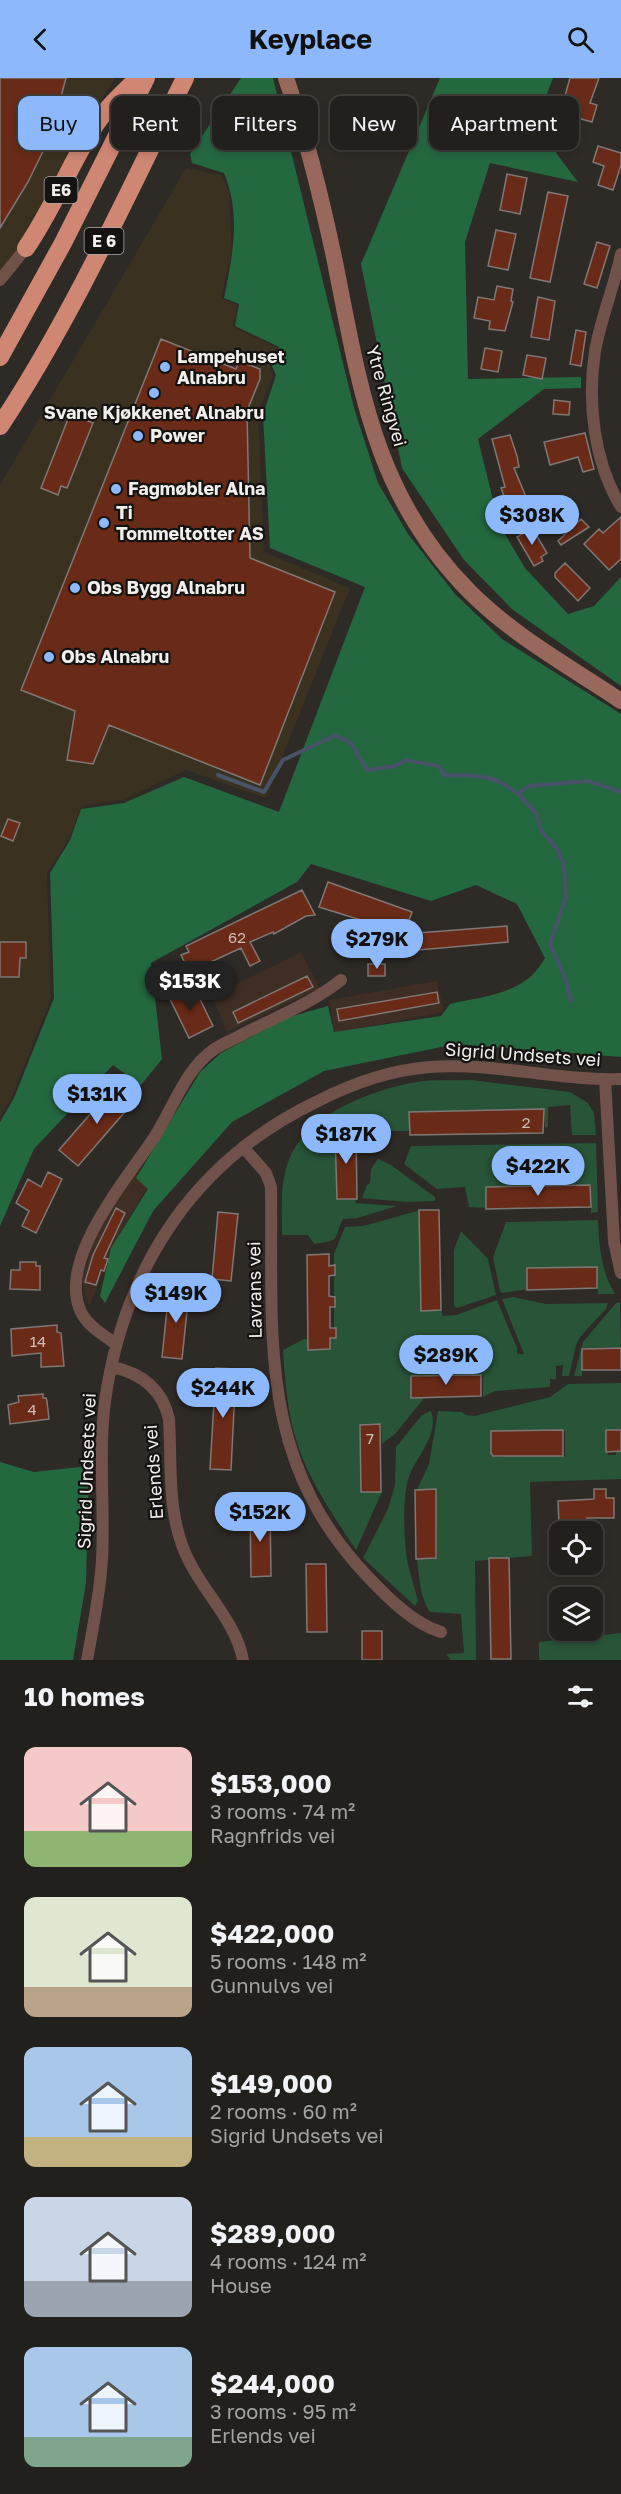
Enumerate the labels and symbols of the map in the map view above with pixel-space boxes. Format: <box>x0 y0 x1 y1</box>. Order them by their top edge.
road number: E6 <box>44 177 78 203</box>
road number: E 6 <box>84 228 124 254</box>
street label: Ytre Ringvei <box>362 343 412 449</box>
place label: Lampehuset Alnabru <box>177 345 285 388</box>
marker: Lampehuset Alnabru <box>158 360 172 374</box>
marker: Svane Kjøkkenet Alnabru <box>147 386 161 400</box>
place label: Svane Kjøkkenet Alnabru <box>44 401 264 423</box>
place label: Power <box>150 424 205 446</box>
marker: Power <box>131 429 145 443</box>
place label: Fagmøbler Alna <box>128 477 266 499</box>
marker: Fagmøbler Alna <box>109 482 123 496</box>
pin: $308K <box>490 495 574 546</box>
place label: Ti Tommeltotter AS <box>116 501 264 544</box>
marker: Ti Tommeltotter AS <box>97 516 111 530</box>
place label: Obs Bygg Alnabru <box>87 576 245 598</box>
marker: Obs Bygg Alnabru <box>68 581 82 595</box>
place label: Obs Alnabru <box>61 645 169 667</box>
marker: Obs Alnabru <box>42 650 56 664</box>
pin: $279K <box>335 919 419 970</box>
house number: 62 <box>228 928 246 946</box>
pin: $153K <box>148 961 232 1012</box>
street label: Sigrid Undsets vei <box>444 1038 602 1070</box>
pin: $131K <box>55 1074 139 1125</box>
house number: 2 <box>522 1113 530 1131</box>
pin: $187K <box>304 1114 388 1165</box>
pin: $422K <box>496 1146 580 1197</box>
street label: Lavrans vei <box>242 1241 266 1339</box>
pin: $149K <box>134 1273 218 1324</box>
house number: 14 <box>30 1332 46 1350</box>
pin: $289K <box>404 1335 488 1386</box>
pin: $244K <box>181 1368 265 1419</box>
street label: Sigrid Undsets vei <box>72 1392 100 1549</box>
house number: 4 <box>27 1400 37 1418</box>
street label: Erlends vei <box>139 1424 167 1520</box>
house number: 7 <box>366 1429 374 1447</box>
pin: $152K <box>218 1492 302 1543</box>

